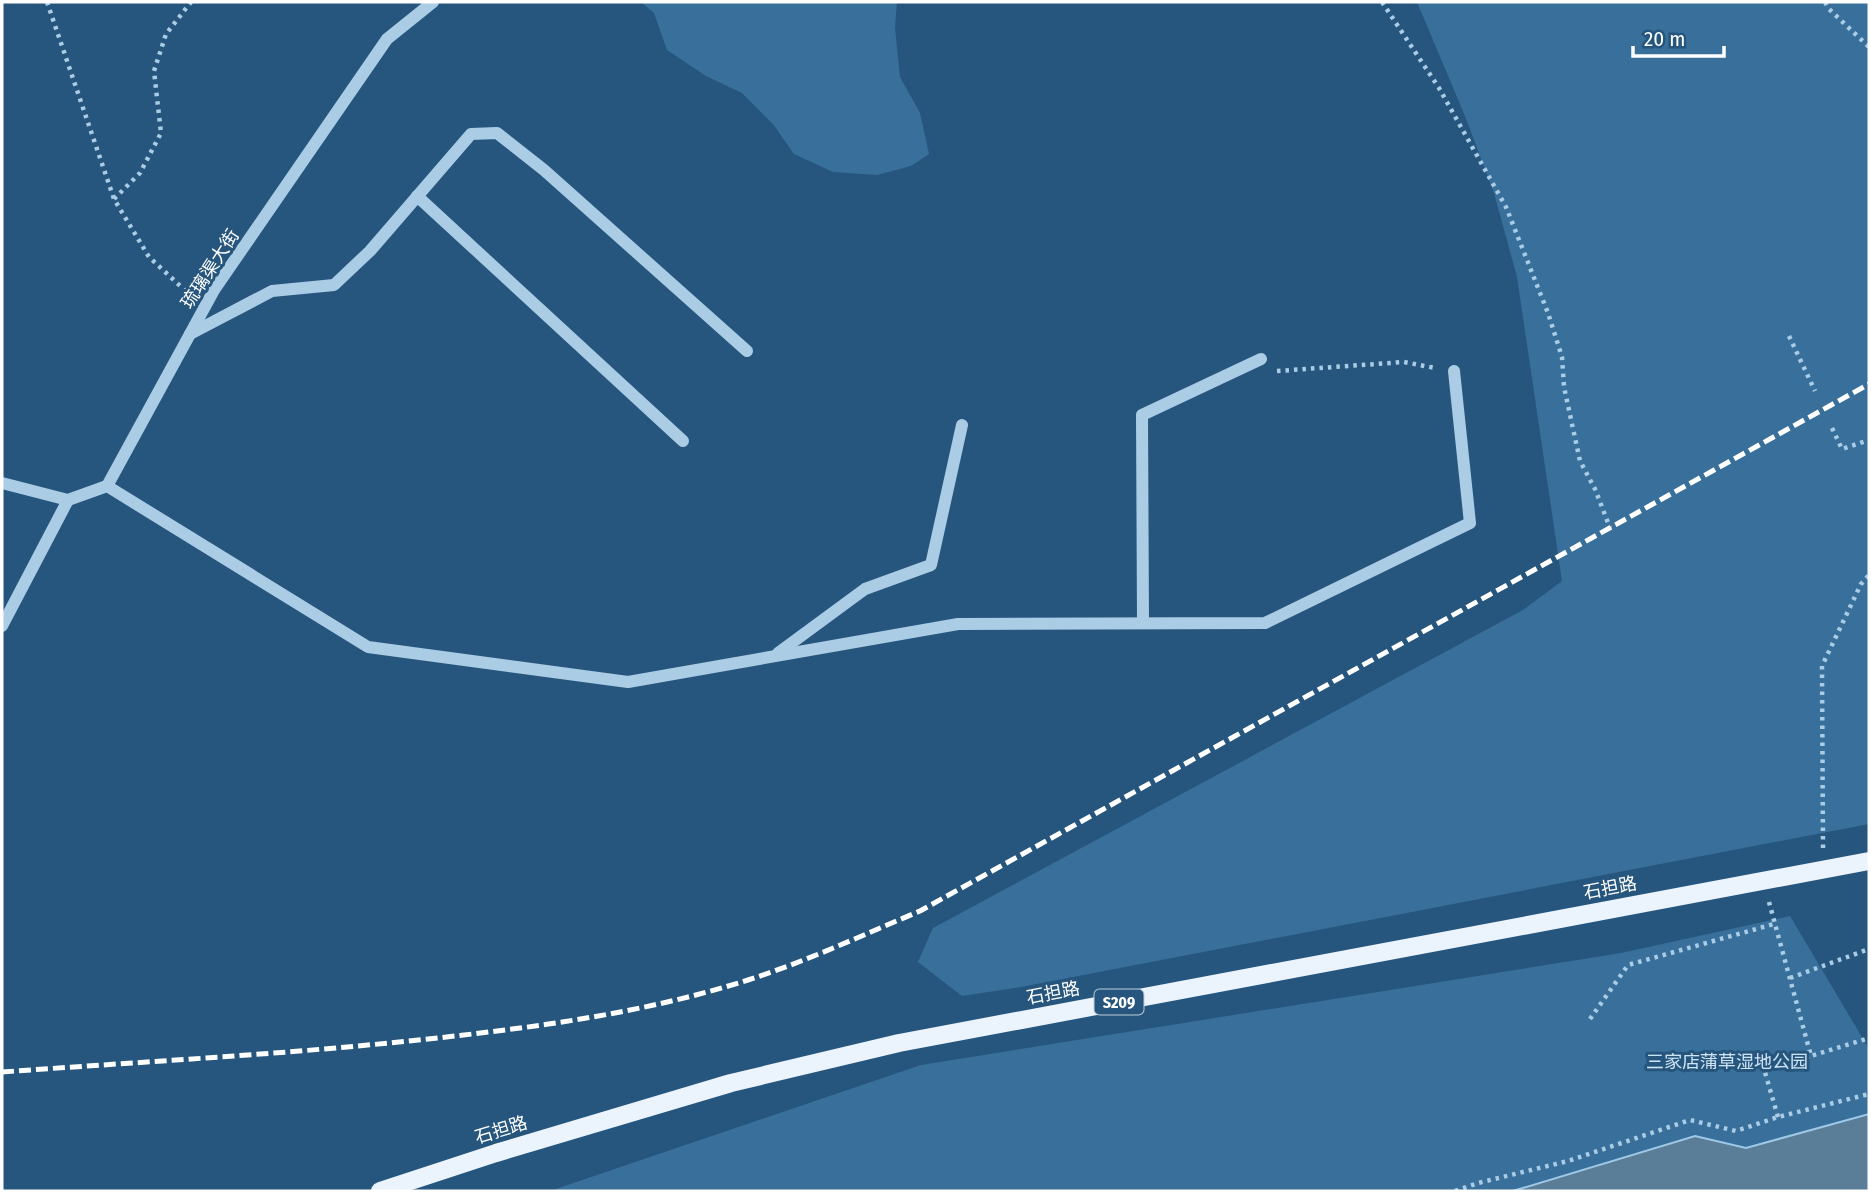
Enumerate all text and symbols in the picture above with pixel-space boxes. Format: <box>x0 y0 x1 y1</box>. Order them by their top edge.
scale bar <box>1633 14 1724 58</box>
text: 20 m <box>1644 26 1685 52</box>
street label: 琉璃渠大街 <box>176 225 244 313</box>
street label: 石担路 <box>1581 872 1639 904</box>
street label: 石担路 <box>1024 977 1082 1009</box>
road number: S209 <box>1094 990 1144 1014</box>
park label: 三家店蒲草湿地公园 <box>1646 1051 1808 1073</box>
street label: 石担路 <box>472 1112 530 1148</box>

